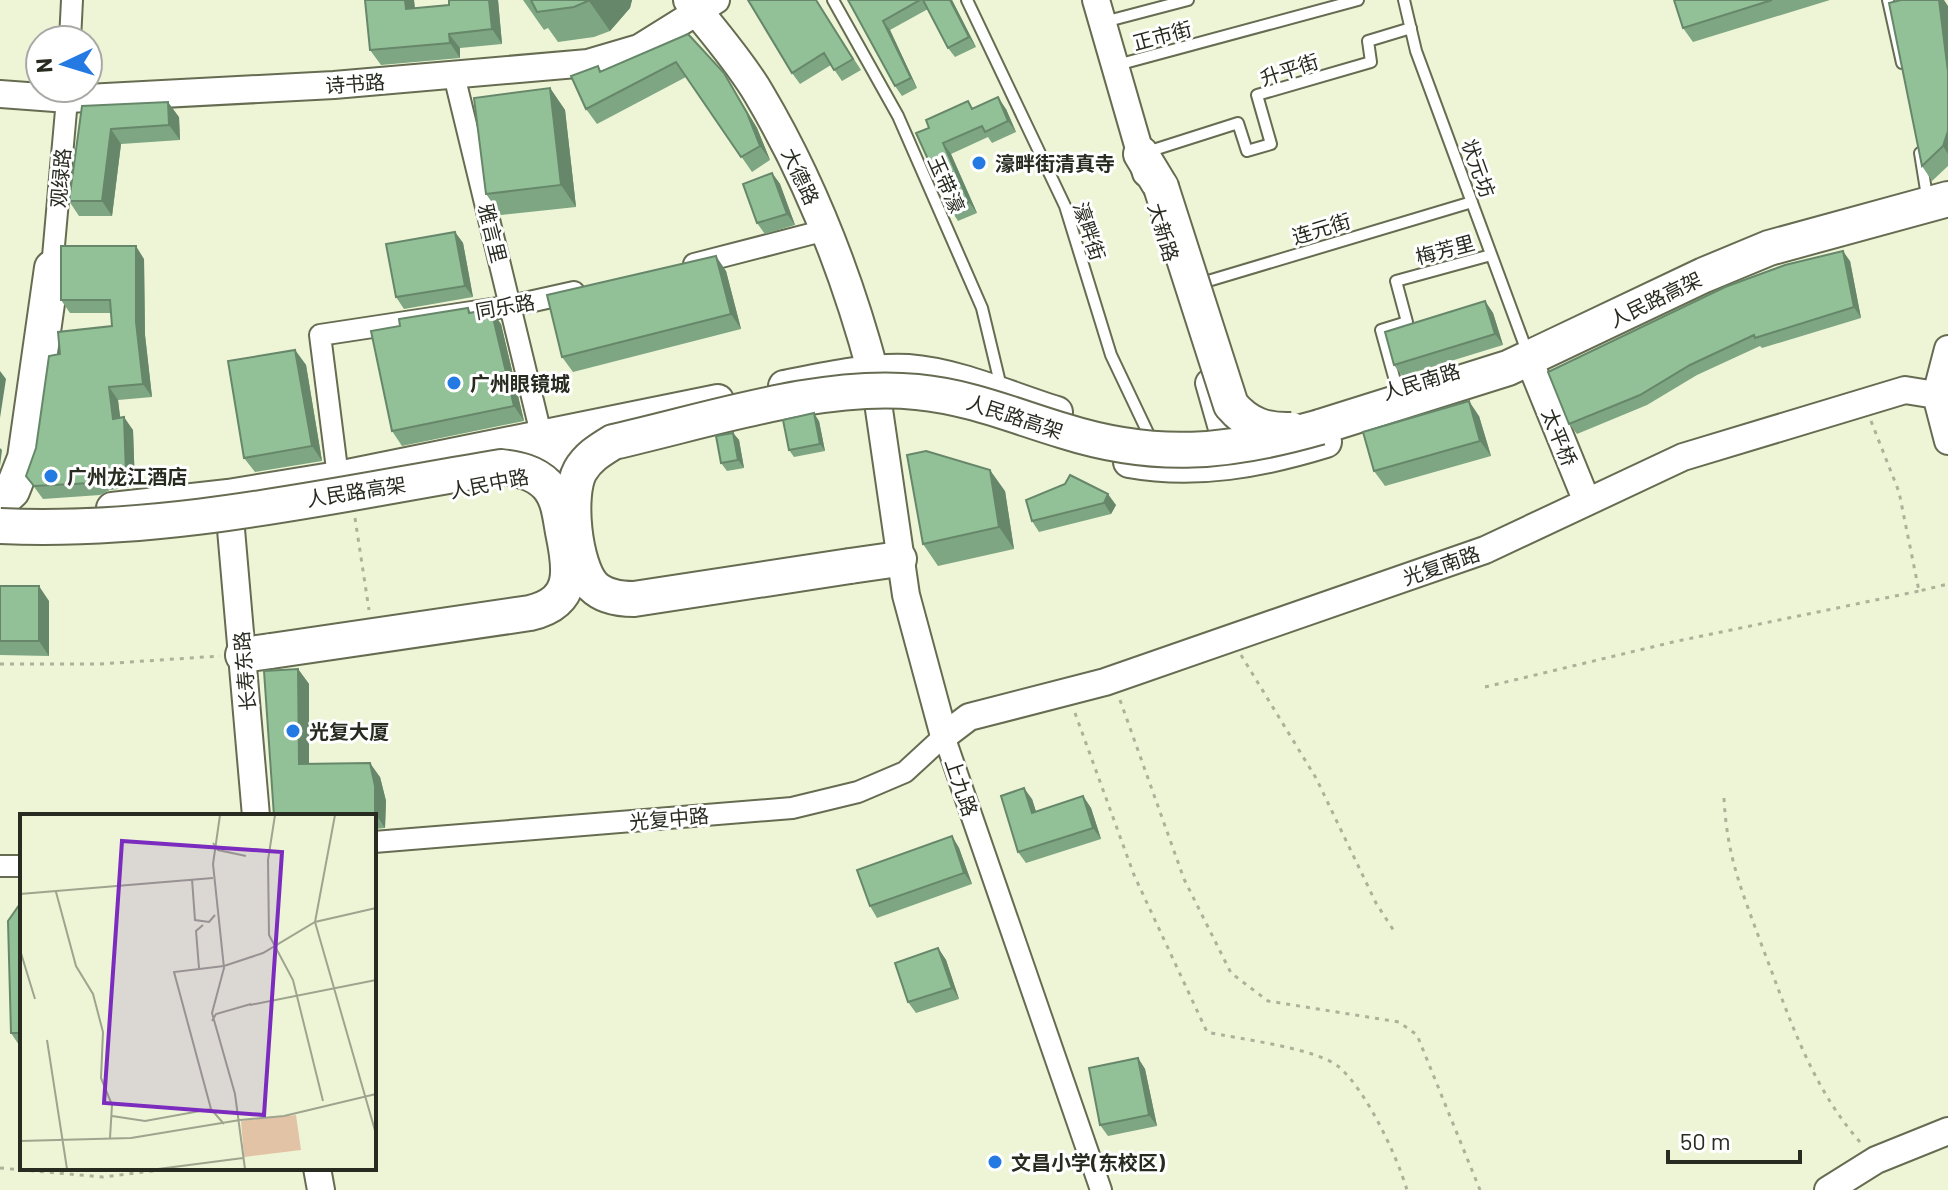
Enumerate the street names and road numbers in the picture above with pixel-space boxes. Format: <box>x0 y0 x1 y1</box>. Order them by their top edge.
street label: 正市街 <box>1130 16 1194 54</box>
street label: 升平街 <box>1257 48 1321 90</box>
street label: 诗书路 <box>324 69 386 97</box>
street label: 状元坊 <box>1457 136 1501 200</box>
street label: 大德路 <box>777 144 825 208</box>
street label: 观绿路 <box>45 147 75 209</box>
street label: 玉带濠 <box>924 152 970 216</box>
street label: 濠畔街 <box>1069 199 1111 263</box>
street label: 大新路 <box>1144 200 1184 264</box>
street label: 雅言里 <box>474 201 512 265</box>
street label: 连元街 <box>1289 208 1353 248</box>
street label: 梅芳里 <box>1413 230 1477 268</box>
street label: 人民路高架 <box>1605 266 1705 332</box>
street label: 同乐路 <box>473 289 537 323</box>
street label: 人民南路 <box>1379 358 1463 404</box>
street label: 人民路高架 <box>964 389 1066 443</box>
street label: 太平桥 <box>1538 405 1582 469</box>
street label: 人民中路 <box>447 464 531 502</box>
street label: 人民路高架 <box>305 471 407 511</box>
street label: 光复南路 <box>1399 541 1483 589</box>
street label: 长寿东路 <box>229 630 259 712</box>
street label: 上九路 <box>941 755 983 819</box>
street label: 光复中路 <box>628 803 710 833</box>

